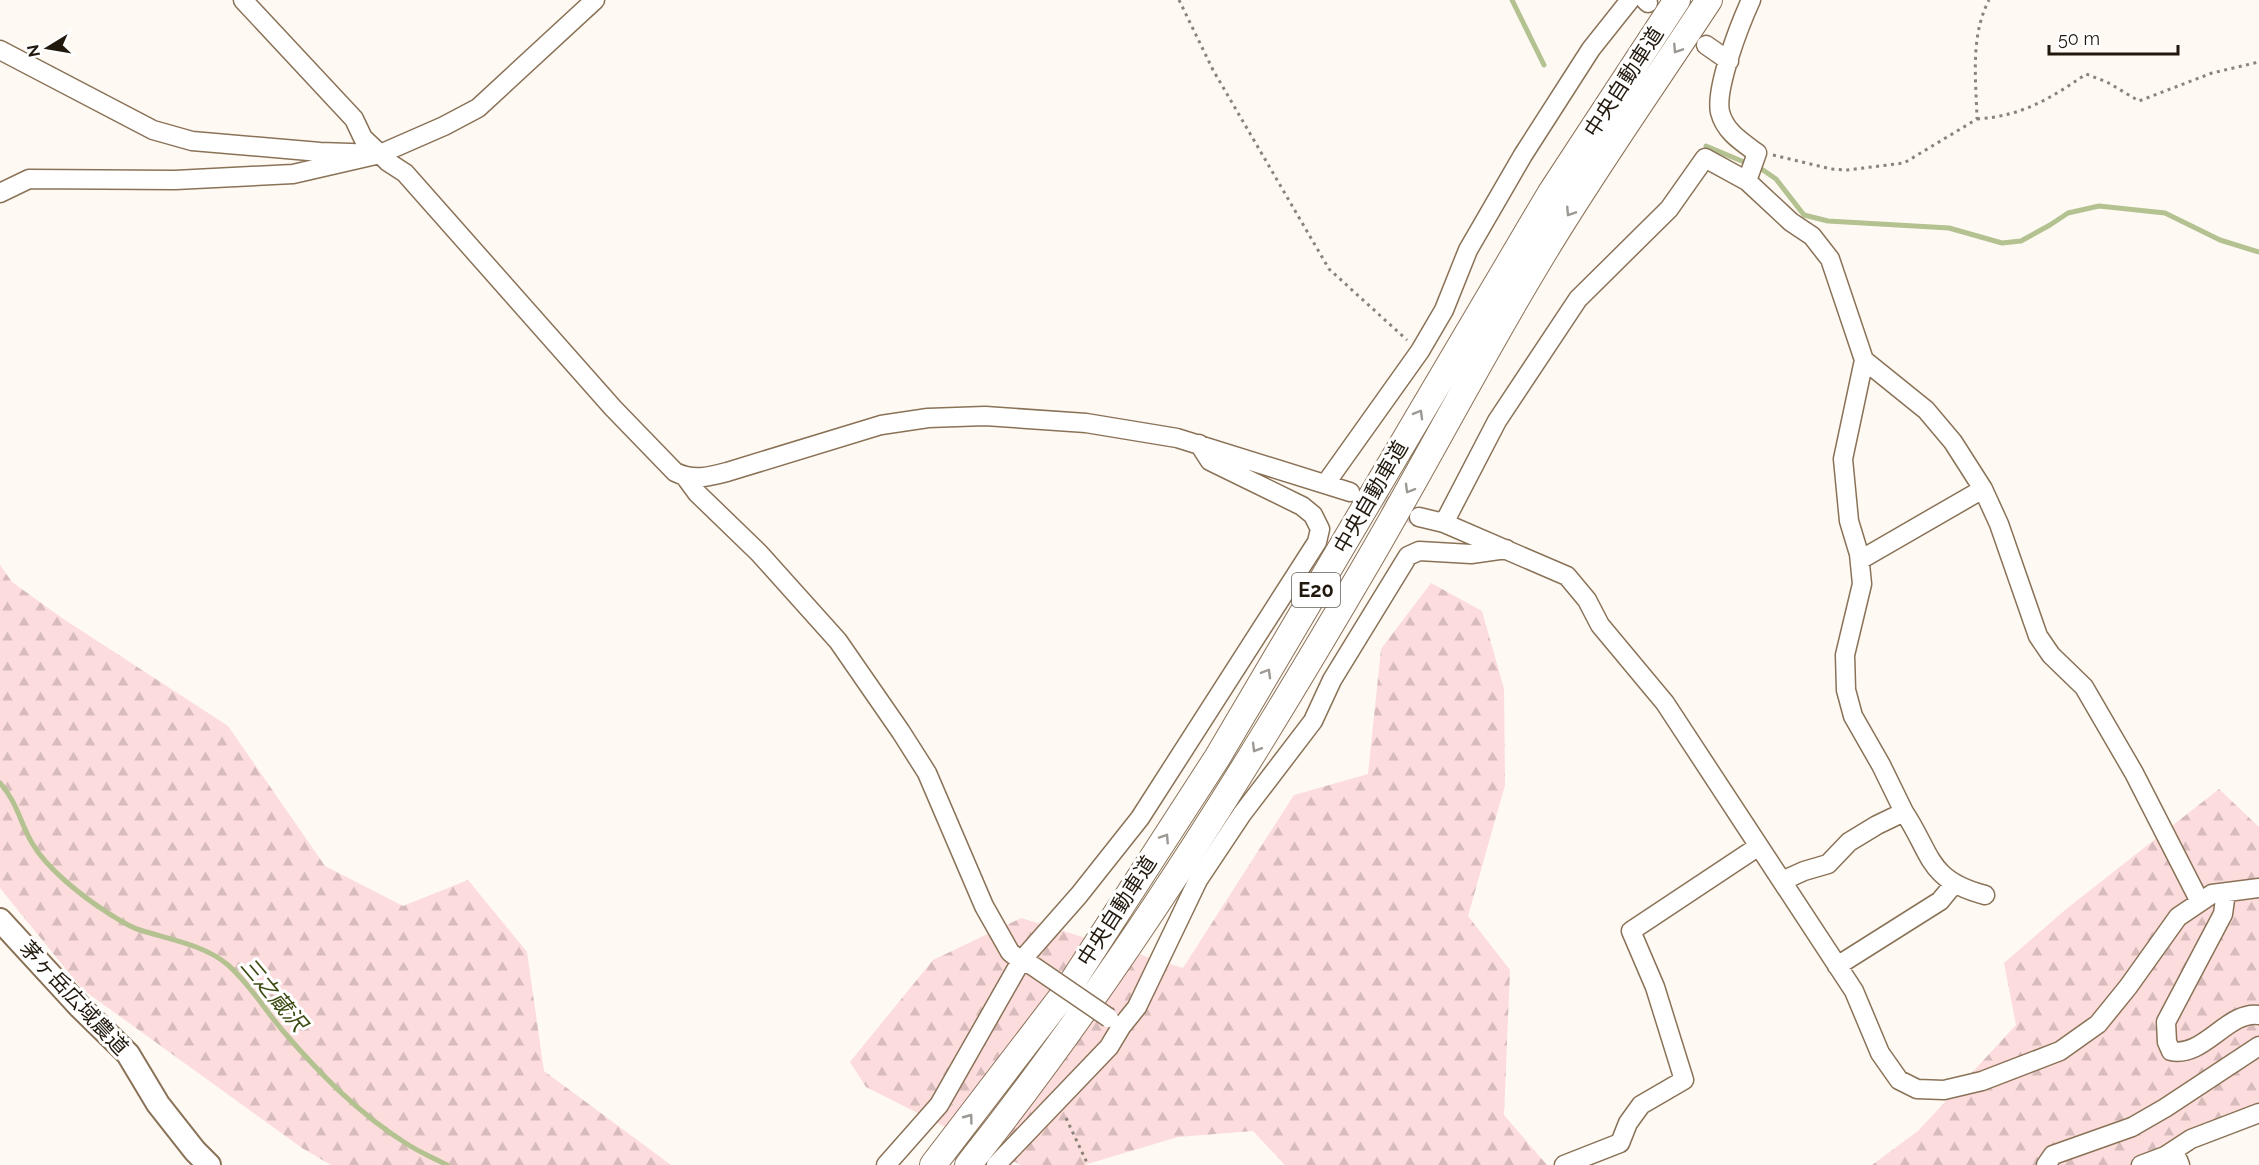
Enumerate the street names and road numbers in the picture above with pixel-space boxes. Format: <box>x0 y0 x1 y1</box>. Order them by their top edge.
street label: 中央自動車道 <box>1579 22 1668 141</box>
street label: 中央自動車道 <box>1328 436 1413 558</box>
road number: E20 <box>1292 573 1340 607</box>
street label: 中央自動車道 <box>1072 851 1161 970</box>
street label: 茅ヶ岳広域農道 <box>15 935 134 1060</box>

